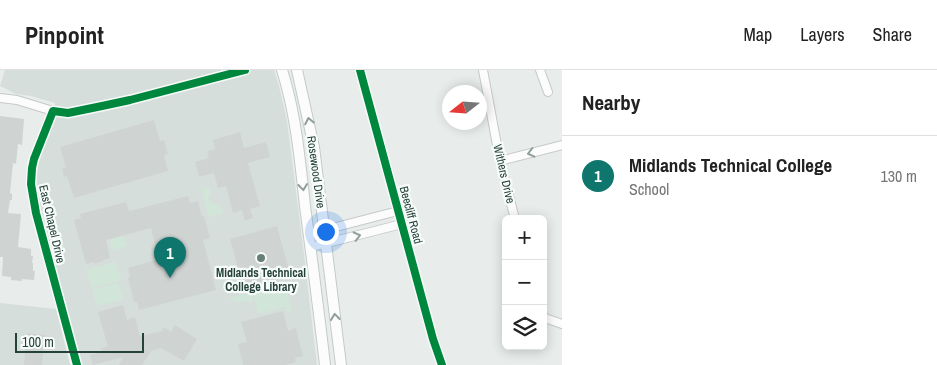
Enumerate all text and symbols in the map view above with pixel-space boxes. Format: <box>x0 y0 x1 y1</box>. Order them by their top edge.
text: Pinpoint <box>25 19 104 51</box>
text: Map <box>744 22 772 47</box>
text: Layers <box>800 22 845 47</box>
text: Share <box>873 22 912 47</box>
north arrow <box>442 85 487 130</box>
text: Nearby <box>582 88 640 117</box>
one-way arrow <box>304 117 314 125</box>
street label: Rosewood Drive <box>303 135 329 209</box>
street label: Withers Drive <box>489 143 519 205</box>
one-way arrow <box>527 147 536 158</box>
text: Midlands Technical College <box>629 152 832 178</box>
text: 1 <box>594 165 602 187</box>
text: 130 m <box>881 165 917 187</box>
text: School <box>629 178 669 200</box>
street label: East Chapel Drive <box>35 183 69 265</box>
one-way arrow <box>297 183 308 191</box>
street label: Beecliff Road <box>396 184 426 246</box>
map controls <box>502 215 547 350</box>
button: + <box>502 215 547 260</box>
your location <box>313 219 339 245</box>
one-way arrow <box>352 231 361 242</box>
pin: 1 <box>154 237 186 278</box>
marker: Midlands Technical College Library <box>255 252 267 264</box>
button: − <box>502 260 547 305</box>
place label: Midlands Technical College Library <box>216 265 306 295</box>
button: layers <box>502 305 547 350</box>
one-way arrow <box>330 312 341 320</box>
scale bar <box>15 330 144 353</box>
text: 100 m <box>22 333 54 351</box>

